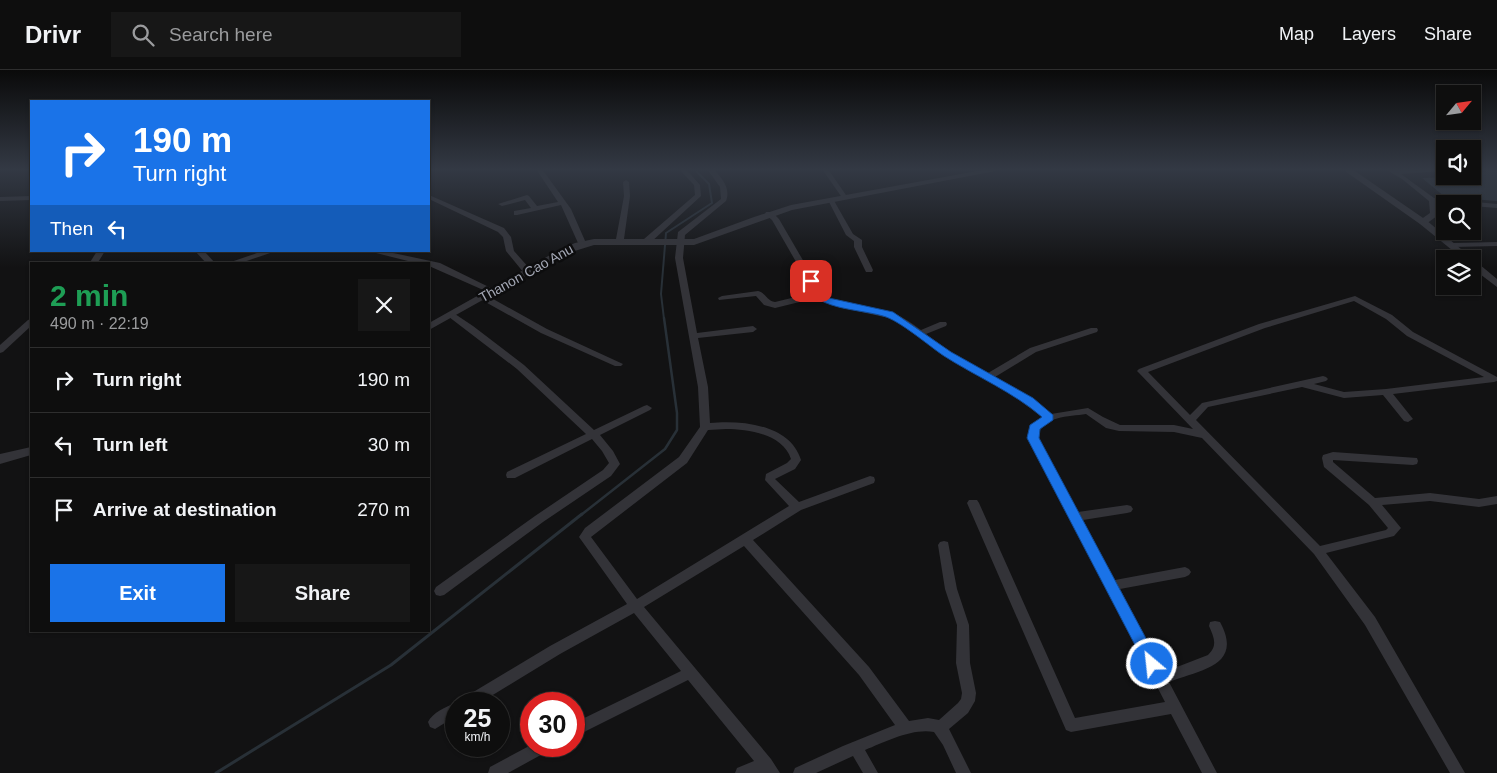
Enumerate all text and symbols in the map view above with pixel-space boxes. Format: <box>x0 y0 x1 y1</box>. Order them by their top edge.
search box <box>111 12 461 57</box>
text: Drivr <box>25 21 81 48</box>
icon: search <box>129 21 157 49</box>
text: Search here <box>169 24 273 45</box>
text: Map <box>1279 24 1314 44</box>
text: Layers <box>1342 24 1396 44</box>
text: Share <box>1424 24 1472 44</box>
north arrow <box>1436 85 1481 130</box>
map controls <box>1436 85 1481 295</box>
icon: right <box>50 120 115 185</box>
text: 190 m <box>133 120 232 159</box>
button: sound <box>1436 140 1481 185</box>
text: Turn right <box>133 161 226 186</box>
button: search <box>1436 195 1481 240</box>
icon: left <box>103 215 131 243</box>
text: Then <box>50 218 93 239</box>
street label: Thanon Cao Anu <box>476 241 576 305</box>
button: layers <box>1436 250 1481 295</box>
pin <box>790 260 832 302</box>
icon: arrive <box>797 267 825 295</box>
text: 2 min <box>50 279 128 312</box>
button: close <box>358 279 410 331</box>
text: 490 m · 22:19 <box>50 315 149 332</box>
icon: right <box>50 366 78 394</box>
text: Turn right <box>93 369 181 390</box>
text: 190 m <box>357 369 410 390</box>
icon: left <box>50 431 78 459</box>
text: Turn left <box>93 434 168 455</box>
text: 30 m <box>368 434 410 455</box>
icon: arrive <box>50 496 78 524</box>
text: Arrive at destination <box>93 499 277 520</box>
text: 270 m <box>357 499 410 520</box>
button: Exit <box>50 564 225 622</box>
button: Share <box>235 564 410 622</box>
position arrow <box>1125 637 1177 689</box>
speed limit sign: 30 <box>520 692 585 757</box>
text: 25 <box>464 704 491 732</box>
text: km/h <box>464 730 491 744</box>

